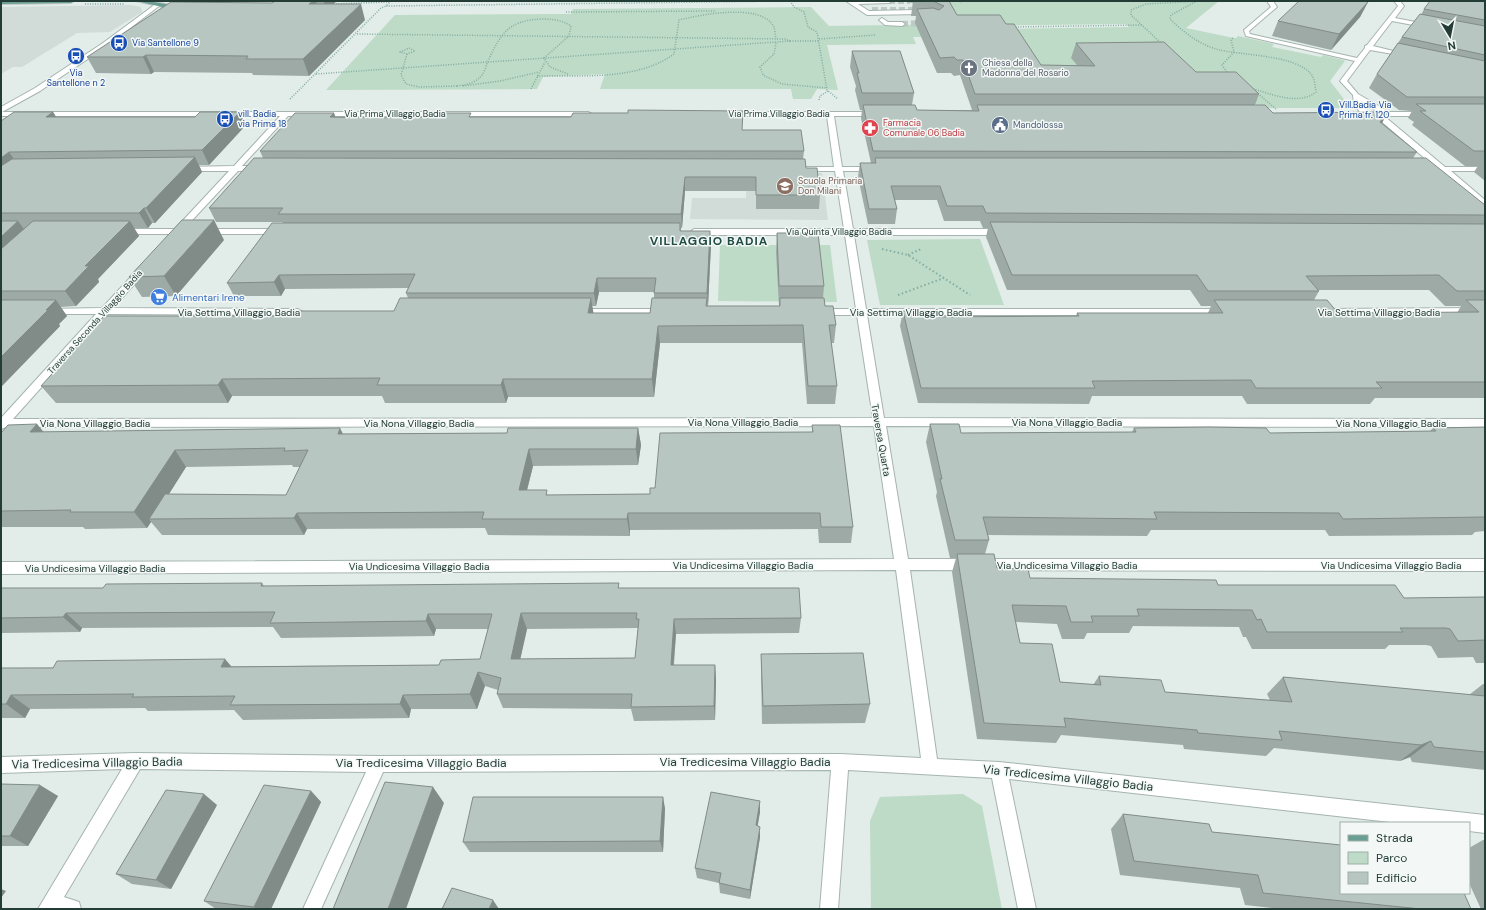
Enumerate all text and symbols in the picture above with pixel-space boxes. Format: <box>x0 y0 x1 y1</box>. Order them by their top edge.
north arrow <box>1430 16 1470 56</box>
bus stop icon: Via Santellone 9 <box>109 33 129 53</box>
place label: Via Santellone 9 <box>132 37 199 49</box>
text: N <box>1447 38 1457 53</box>
bus stop icon: Via Santellone n 2 <box>66 46 86 66</box>
place label: Chiesa della Madonna del Rosario <box>982 57 1069 79</box>
church icon: Chiesa della Madonna del Rosario <box>959 58 979 78</box>
place label: Via Santellone n 2 <box>47 67 105 89</box>
place label: Vill.Badia Via Prima fr. 120 <box>1339 99 1392 121</box>
bus stop icon: Vill.Badia Via Prima fr. 120 <box>1316 100 1336 120</box>
place label: vill. Badia via Prima 18 <box>238 108 287 130</box>
street label: Via Prima Villaggio Badia <box>344 108 446 120</box>
street label: Via Prima Villaggio Badia <box>728 108 830 120</box>
bus stop icon: vill. Badia via Prima 18 <box>215 109 235 129</box>
public building icon: Mandolossa <box>990 115 1010 135</box>
place label: Farmacia Comunale 06 Badia <box>883 117 965 139</box>
pharmacy icon: Farmacia Comunale 06 Badia <box>860 118 880 138</box>
place label: Mandolossa <box>1013 119 1063 131</box>
place label: Scuola Primaria Don Milani <box>798 175 862 197</box>
school or university icon: Scuola Primaria Don Milani <box>775 176 795 196</box>
street label: Via Quinta Villaggio Badia <box>786 226 892 238</box>
district label: VILLAGGIO BADIA <box>650 233 768 249</box>
street label: Traversa Seconda Villaggio Badia <box>45 267 145 377</box>
supermarket icon: Alimentari Irene <box>149 287 169 307</box>
place label: Alimentari Irene <box>172 291 245 304</box>
street label: Via Settima Villaggio Badia <box>178 306 300 319</box>
street label: Via Settima Villaggio Badia <box>850 306 972 319</box>
street label: Via Settima Villaggio Badia <box>1318 306 1440 319</box>
street label: Traversa Quarta <box>868 403 894 477</box>
street label: Via Nona Villaggio Badia <box>688 416 798 429</box>
street label: Via Nona Villaggio Badia <box>1012 416 1122 429</box>
street label: Via Nona Villaggio Badia <box>40 417 150 430</box>
street label: Via Nona Villaggio Badia <box>364 417 474 430</box>
street label: Via Nona Villaggio Badia <box>1336 417 1446 430</box>
street label: Via Undicesima Villaggio Badia <box>673 559 813 572</box>
street label: Via Undicesima Villaggio Badia <box>997 559 1137 572</box>
street label: Via Undicesima Villaggio Badia <box>1321 559 1461 572</box>
street label: Via Undicesima Villaggio Badia <box>349 560 489 573</box>
street label: Via Undicesima Villaggio Badia <box>25 562 165 575</box>
street label: Via Tredicesima Villaggio Badia <box>11 754 183 772</box>
street label: Via Tredicesima Villaggio Badia <box>659 754 831 770</box>
street label: Via Tredicesima Villaggio Badia <box>335 755 507 771</box>
street label: Via Tredicesima Villaggio Badia <box>982 761 1154 795</box>
legend <box>1340 822 1470 894</box>
text: Strada <box>1376 830 1413 846</box>
text: Parco <box>1376 850 1407 866</box>
text: Edificio <box>1376 870 1417 886</box>

